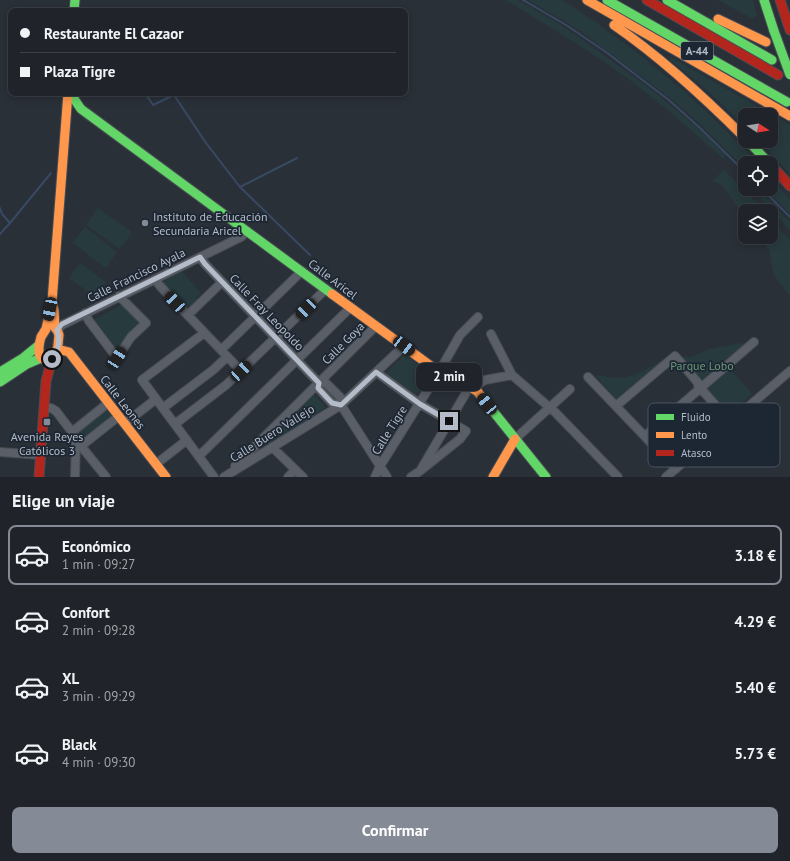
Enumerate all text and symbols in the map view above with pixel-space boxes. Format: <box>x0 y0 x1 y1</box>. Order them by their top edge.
text: Restaurante El Cazaor <box>44 24 184 43</box>
road number: A-44 <box>681 42 713 60</box>
text: Plaza Tigre <box>44 62 115 81</box>
north arrow <box>738 108 778 148</box>
map controls <box>738 108 778 244</box>
button: locate <box>738 156 778 196</box>
button: layers <box>738 204 778 244</box>
place label: Instituto de Educación Secundaria Aricel <box>153 209 268 238</box>
marker: Instituto de Educación Secundaria Aricel <box>140 218 150 228</box>
street label: Calle Francisco Ayala <box>84 245 188 305</box>
street label: Calle Aricel <box>305 256 361 303</box>
street label: Calle Fray Leopoldo <box>227 271 307 353</box>
car <box>162 289 188 315</box>
car <box>42 296 58 322</box>
car <box>293 296 319 322</box>
street label: Calle Goya <box>319 319 367 367</box>
car <box>391 334 417 358</box>
car <box>105 345 129 371</box>
route start <box>43 350 61 368</box>
car <box>228 358 254 384</box>
park label: Parque Lobo <box>670 358 734 373</box>
callout: 2 min <box>416 363 482 391</box>
text: 2 min <box>433 368 465 385</box>
street label: Calle Leones <box>97 372 149 432</box>
car <box>475 391 499 417</box>
street label: Calle Buero Vallejo <box>227 401 317 465</box>
street label: Calle Tigre <box>368 403 410 457</box>
legend <box>648 403 780 467</box>
text: Fluido <box>681 410 711 424</box>
route end <box>440 412 458 430</box>
marker: Avenida Reyes Católicos 3 <box>42 417 52 427</box>
text: Lento <box>681 428 707 442</box>
place label: Avenida Reyes Católicos 3 <box>11 429 83 458</box>
text: Atasco <box>681 446 712 460</box>
text: Elige un viaje <box>12 489 115 512</box>
icon: car <box>14 537 50 573</box>
text: Económico <box>62 537 131 556</box>
text: 3.18 € <box>734 546 776 565</box>
text: 1 min · 09:27 <box>62 556 135 573</box>
icon: car <box>14 603 50 639</box>
text: Confort <box>62 603 110 622</box>
text: 4.29 € <box>734 612 776 631</box>
text: 2 min · 09:28 <box>62 622 135 639</box>
icon: car <box>14 669 50 705</box>
text: XL <box>62 669 79 688</box>
text: 5.40 € <box>734 678 776 697</box>
text: 3 min · 09:29 <box>62 688 135 705</box>
icon: car <box>14 735 50 771</box>
text: Black <box>62 735 97 754</box>
text: 5.73 € <box>734 744 776 763</box>
text: 4 min · 09:30 <box>62 754 135 771</box>
button: Confirmar <box>12 807 778 853</box>

